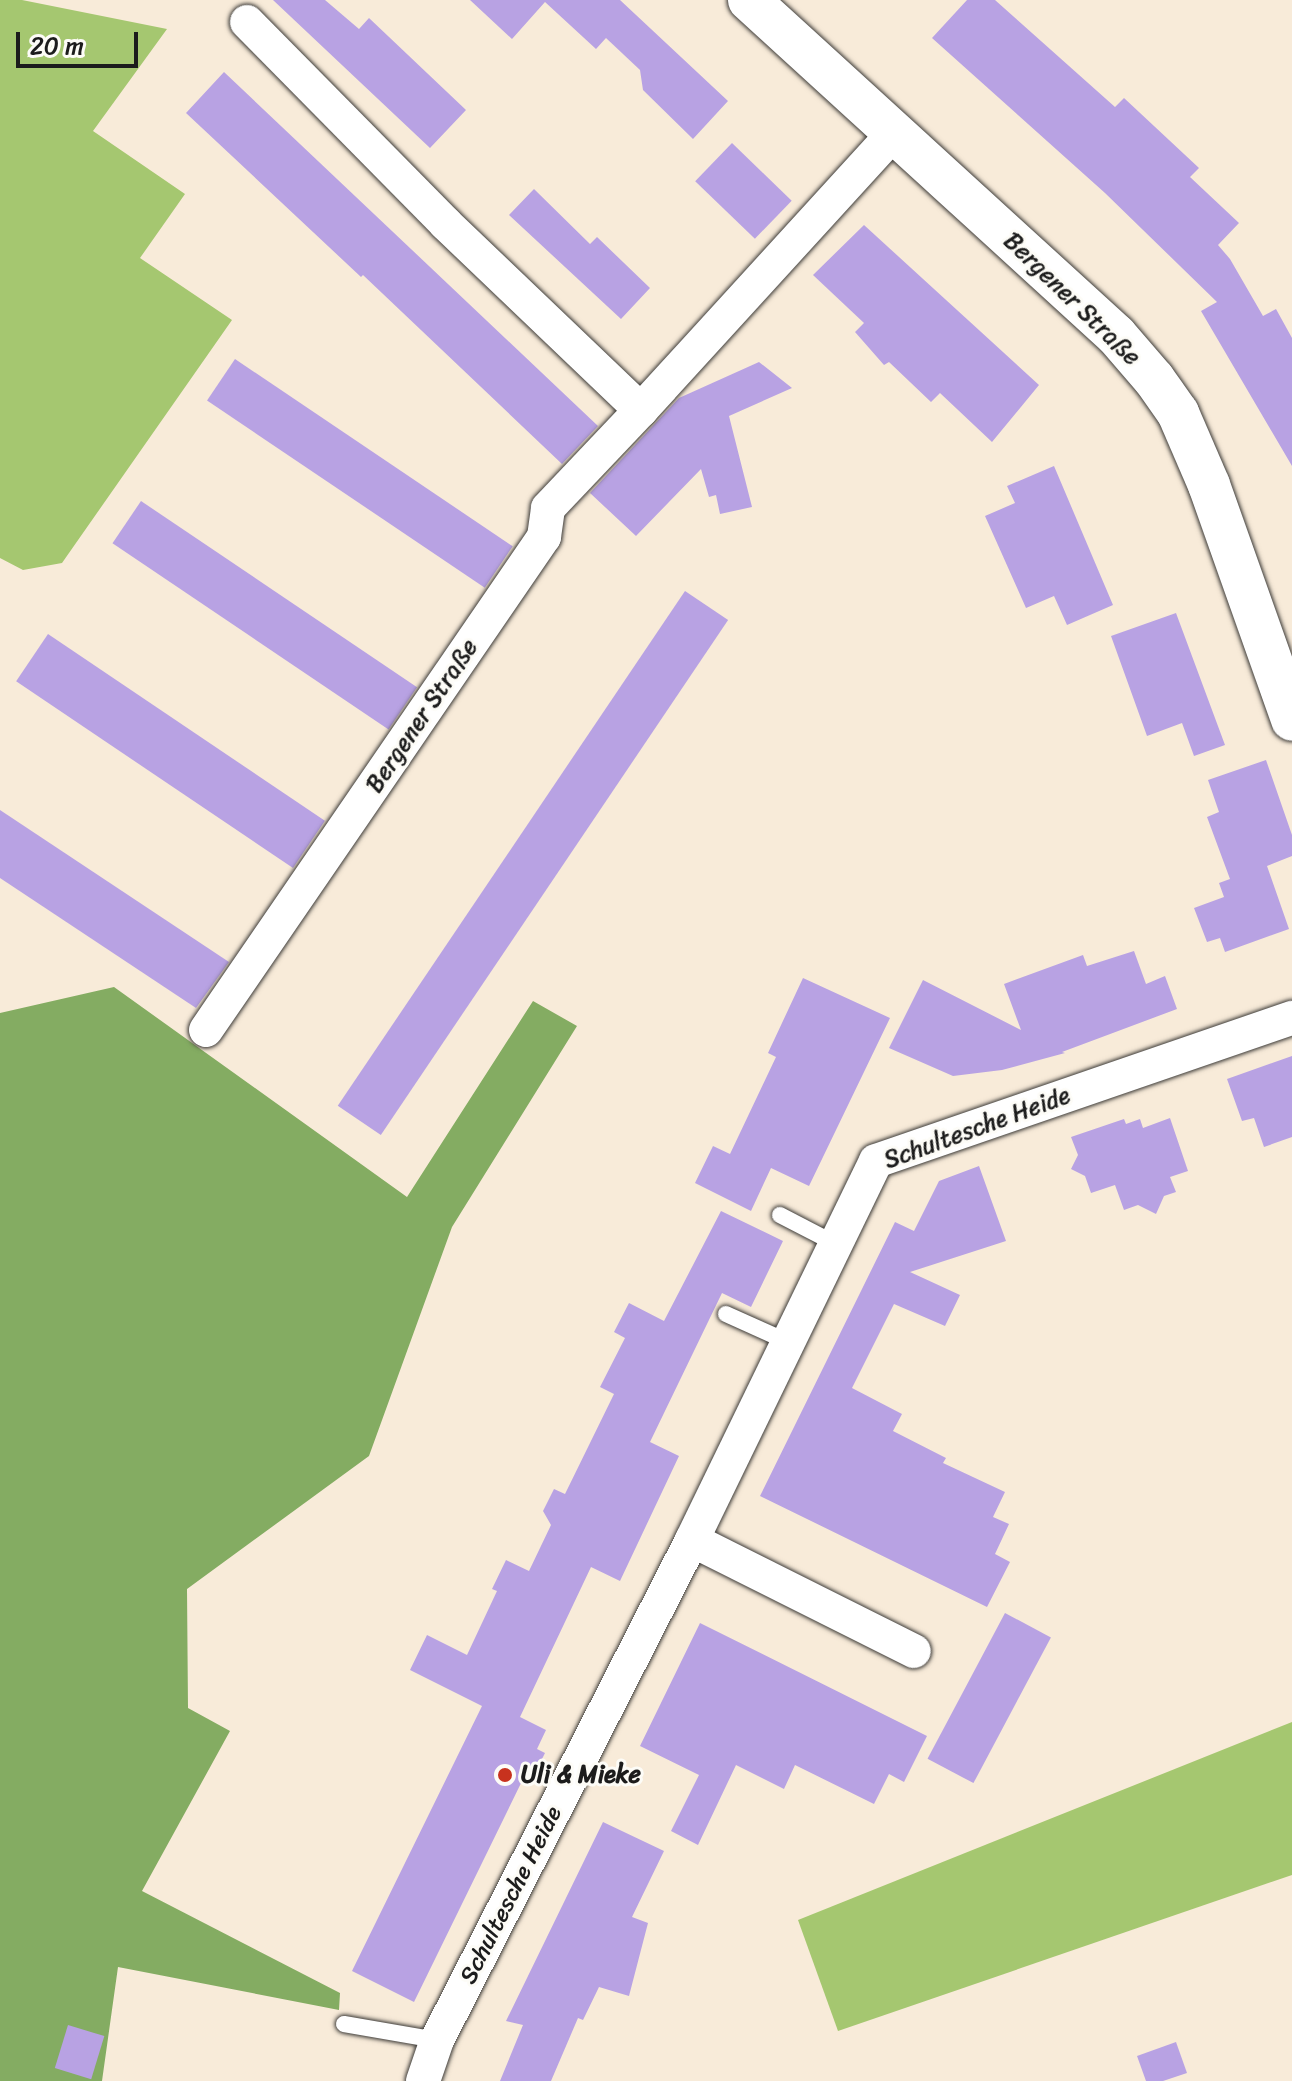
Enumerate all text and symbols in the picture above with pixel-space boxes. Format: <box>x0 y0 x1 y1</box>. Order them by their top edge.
scale bar <box>20 16 142 66</box>
text: 20 m <box>30 25 84 67</box>
street label: Bergener Straße <box>998 227 1146 371</box>
street label: Bergener Straße <box>360 634 484 798</box>
street label: Schultesche Heide <box>880 1081 1074 1175</box>
place label: Uli & Mieke <box>521 1761 641 1789</box>
marker: Uli & Mieke <box>496 1766 514 1784</box>
street label: Schultesche Heide <box>454 1801 568 1989</box>

